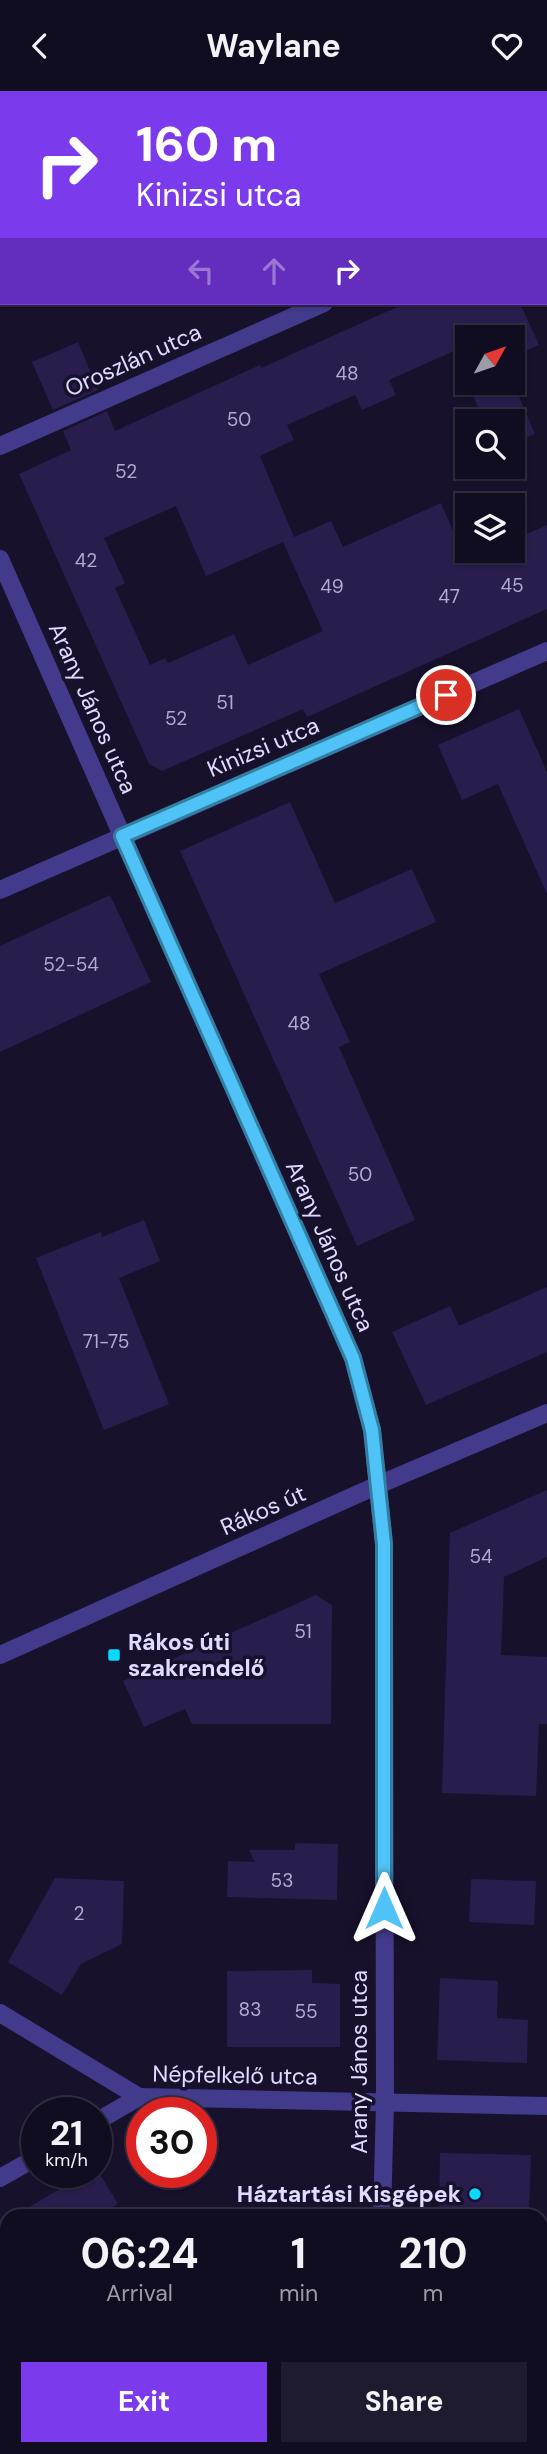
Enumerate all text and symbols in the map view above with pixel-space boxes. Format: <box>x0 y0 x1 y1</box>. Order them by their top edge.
text: Waylane <box>206 25 341 67</box>
icon: back <box>21 27 59 65</box>
icon: heart <box>488 27 526 65</box>
text: 160 m <box>136 112 277 176</box>
icon: right <box>21 119 112 210</box>
text: Kinizsi utca <box>136 174 301 216</box>
icon: left <box>182 252 220 290</box>
icon: ahead <box>255 252 293 290</box>
icon: right <box>328 252 366 290</box>
street label: Oroszlán utca <box>60 317 206 403</box>
north arrow <box>455 325 525 395</box>
map controls <box>455 325 525 563</box>
house number: 48 <box>335 361 359 386</box>
house number: 50 <box>227 407 251 432</box>
button: search <box>455 409 525 479</box>
house number: 52 <box>115 459 137 484</box>
button: layers <box>455 493 525 563</box>
house number: 42 <box>75 548 97 573</box>
house number: 45 <box>500 573 524 598</box>
house number: 49 <box>320 574 344 599</box>
house number: 47 <box>438 584 460 609</box>
street label: Arany János utca <box>42 618 144 798</box>
pin <box>416 665 476 725</box>
icon: arrive <box>427 676 465 714</box>
house number: 51 <box>216 690 234 715</box>
house number: 52 <box>165 706 187 731</box>
street label: Kinizsi utca <box>202 710 324 784</box>
house number: 52-54 <box>43 952 99 977</box>
house number: 48 <box>287 1011 311 1036</box>
street label: Arany János utca <box>279 1156 381 1336</box>
house number: 50 <box>348 1162 372 1187</box>
house number: 71-75 <box>83 1329 129 1354</box>
street label: Rákos út <box>216 1478 310 1542</box>
house number: 54 <box>469 1544 493 1569</box>
house number: 51 <box>294 1619 312 1644</box>
place label: Rákos úti szakrendelő <box>128 1627 265 1683</box>
marker: Rákos úti szakrendelő <box>106 1647 122 1663</box>
house number: 53 <box>271 1868 293 1893</box>
position arrow <box>347 1871 421 1945</box>
house number: 2 <box>74 1901 85 1926</box>
street label: Arany János utca <box>344 1970 374 2154</box>
house number: 83 <box>239 1997 261 2022</box>
house number: 55 <box>294 1999 318 2024</box>
street label: Népfelkelő utca <box>152 2059 318 2091</box>
speed limit sign: 30 <box>126 2097 217 2188</box>
text: 21 <box>50 2110 83 2156</box>
text: km/h <box>45 2148 88 2172</box>
place label: Háztartási Kisgépek <box>237 2179 461 2209</box>
marker: Háztartási Kisgépek <box>467 2186 483 2202</box>
text: 06:24 <box>80 2226 199 2281</box>
text: 1 <box>291 2226 306 2281</box>
text: 210 <box>399 2226 468 2281</box>
text: Arrival <box>106 2278 173 2308</box>
text: min <box>279 2278 318 2308</box>
text: m <box>423 2278 443 2308</box>
button: Exit <box>21 2362 267 2442</box>
button: Share <box>281 2362 527 2442</box>

